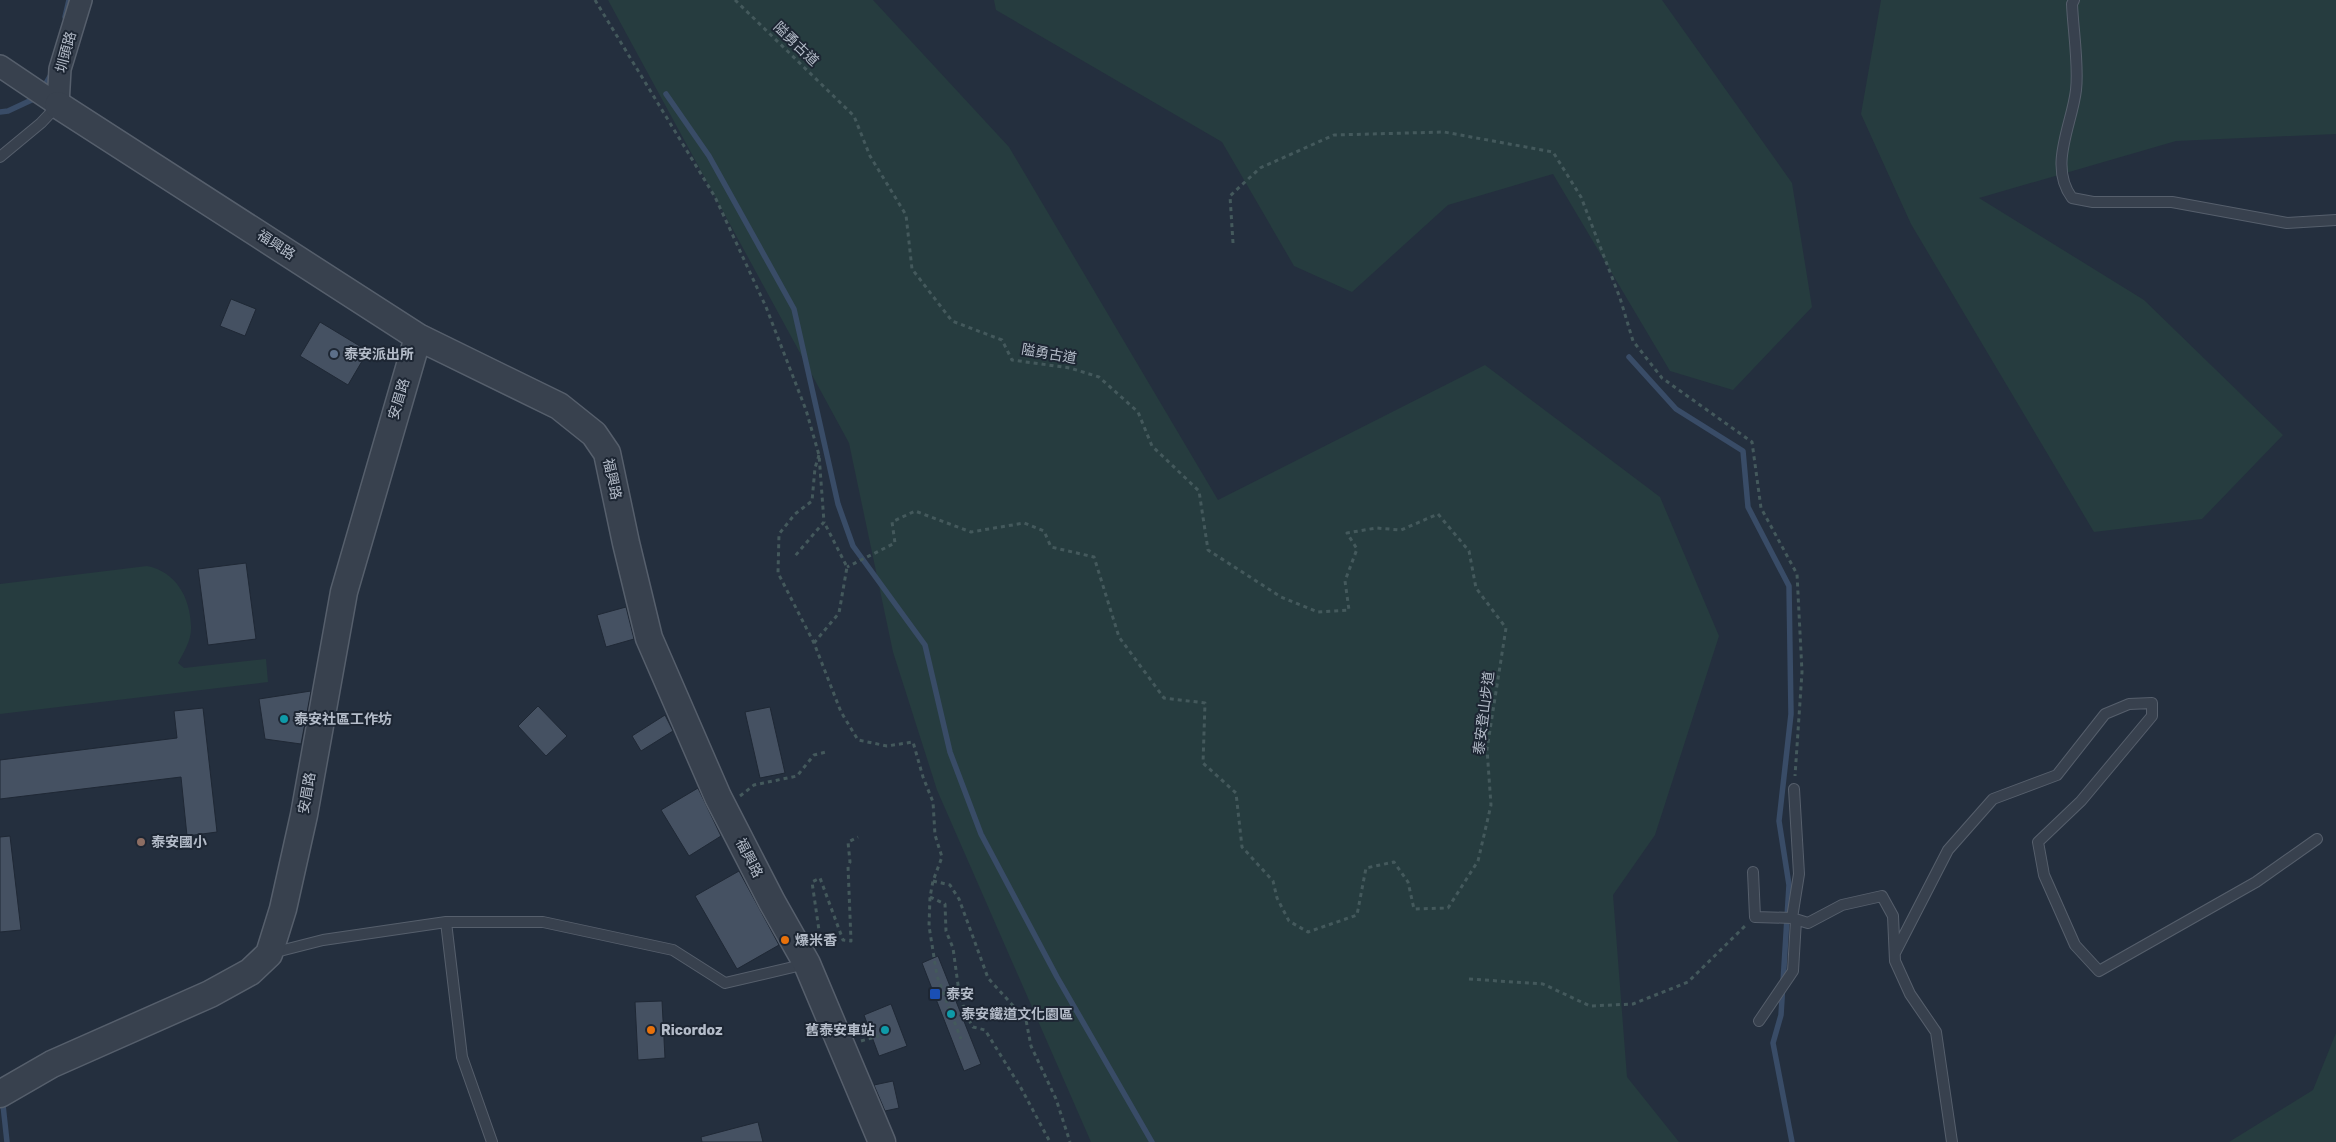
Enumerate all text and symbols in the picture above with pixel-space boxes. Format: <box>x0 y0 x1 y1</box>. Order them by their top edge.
street label: 隘勇古道 <box>770 18 822 70</box>
street label: 圳頭路 <box>52 30 80 74</box>
street label: 福興路 <box>254 226 298 264</box>
street label: 隘勇古道 <box>1020 341 1078 367</box>
place label: 泰安派出所 <box>344 346 414 363</box>
marker: 泰安派出所 <box>328 348 340 360</box>
street label: 安眉路 <box>385 376 413 422</box>
street label: 福興路 <box>599 457 625 501</box>
street label: 泰安登山步道 <box>1470 670 1498 756</box>
place label: 泰安社區工作坊 <box>294 711 392 728</box>
marker: 泰安社區工作坊 <box>278 713 290 725</box>
street label: 安眉路 <box>295 771 319 815</box>
place label: 泰安國小 <box>151 834 207 851</box>
street label: 福興路 <box>732 835 766 881</box>
marker: 泰安國小 <box>135 836 147 848</box>
place label: 爆米香 <box>795 932 837 949</box>
marker: 爆米香 <box>779 934 791 946</box>
place label: 泰安 <box>946 986 974 1003</box>
marker: 泰安 <box>928 987 942 1001</box>
place label: 泰安鐵道文化園區 <box>961 1006 1073 1023</box>
marker: 泰安鐵道文化園區 <box>945 1008 957 1020</box>
place label: Ricordoz <box>661 1022 723 1039</box>
place label: 舊泰安車站 <box>805 1022 875 1039</box>
marker: Ricordoz <box>645 1024 657 1036</box>
marker: 舊泰安車站 <box>879 1024 891 1036</box>

